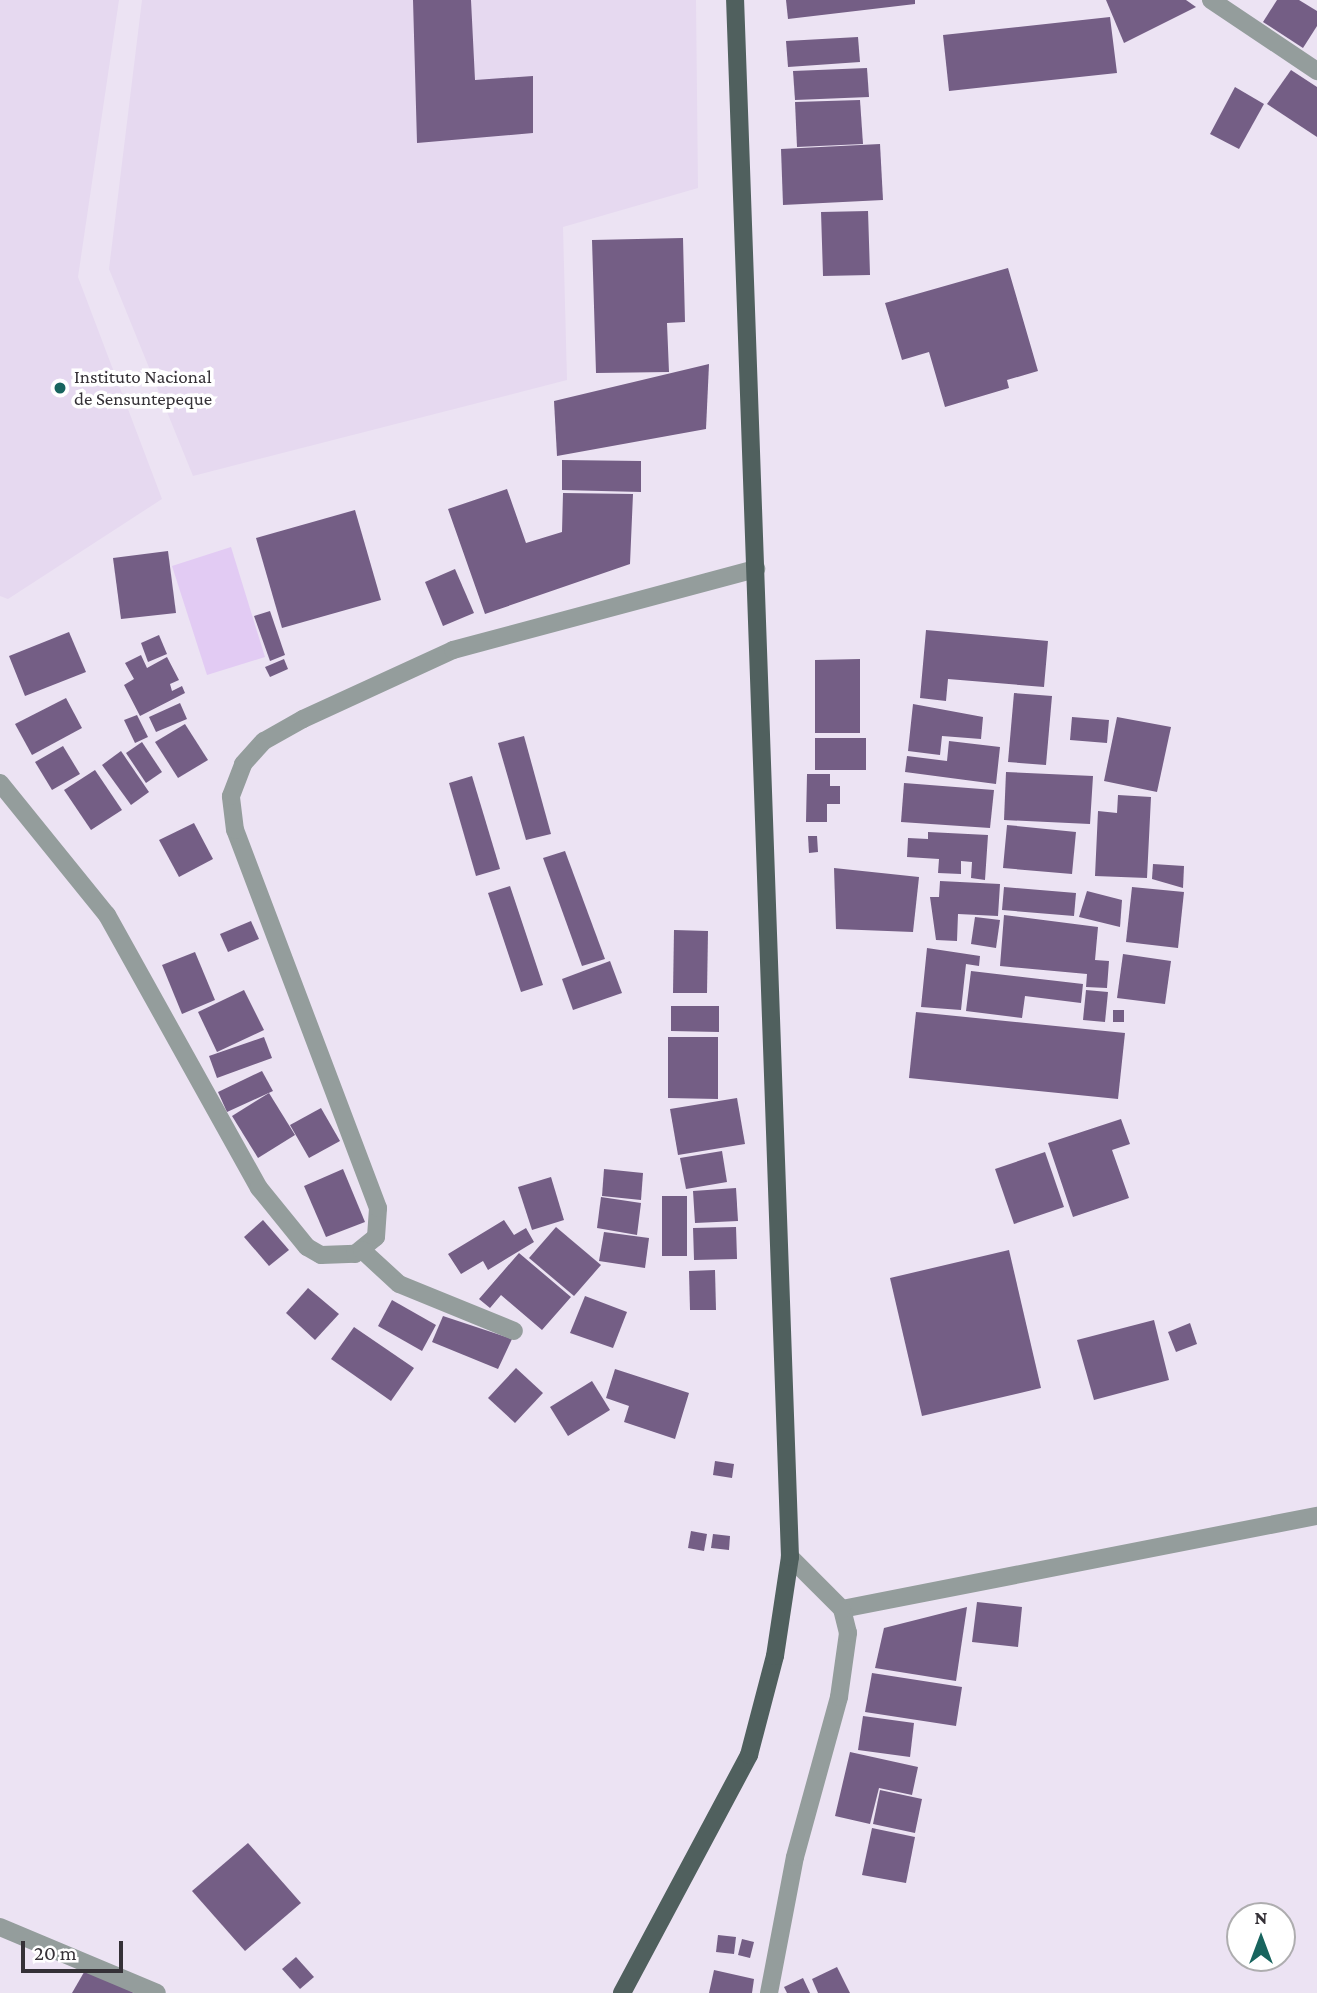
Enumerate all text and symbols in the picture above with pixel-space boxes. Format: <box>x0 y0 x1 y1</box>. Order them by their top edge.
place label: Instituto Nacional de Sensuntepeque <box>74 366 212 410</box>
marker: Instituto Nacional de Sensuntepeque <box>52 380 68 396</box>
north arrow <box>1226 1902 1296 1972</box>
text: N <box>1255 1907 1267 1928</box>
scale bar <box>24 1926 126 1970</box>
text: 20 m <box>34 1941 77 1965</box>

